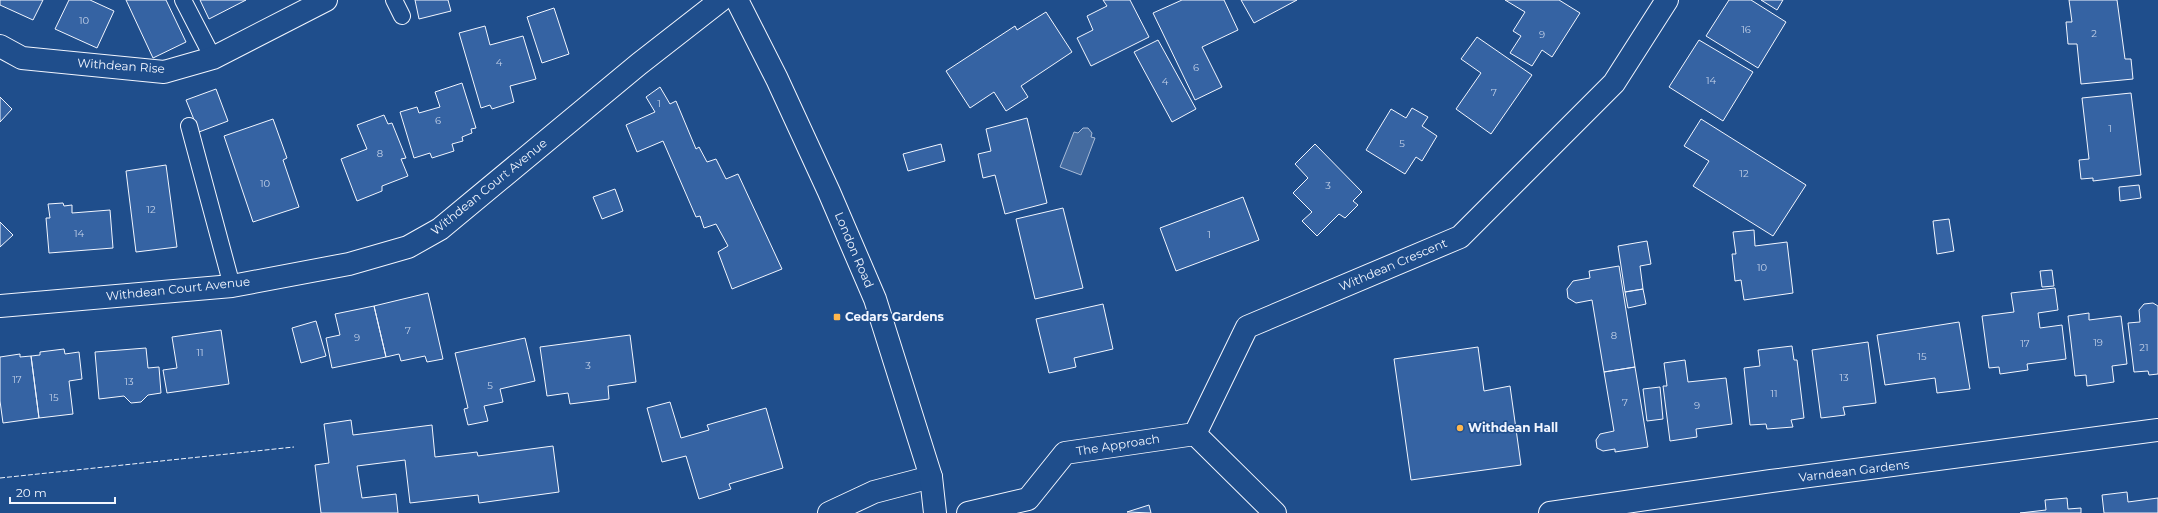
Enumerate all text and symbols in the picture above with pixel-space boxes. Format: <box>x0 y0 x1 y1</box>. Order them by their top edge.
house number: 10 <box>79 14 89 27</box>
house number: 16 <box>1741 23 1751 36</box>
house number: 2 <box>2091 27 2097 40</box>
house number: 9 <box>1539 28 1545 41</box>
street label: Withdean Rise <box>77 55 165 76</box>
house number: 4 <box>496 56 503 69</box>
house number: 6 <box>1193 61 1199 74</box>
house number: 14 <box>1706 74 1716 87</box>
house number: 4 <box>1162 75 1169 88</box>
house number: 7 <box>1491 86 1497 99</box>
house number: 1 <box>657 97 661 110</box>
house number: 6 <box>435 114 441 127</box>
house number: 1 <box>2108 122 2112 135</box>
street label: Withdean Court Avenue <box>428 135 550 238</box>
house number: 5 <box>1399 137 1405 150</box>
house number: 8 <box>377 147 383 160</box>
house number: 12 <box>1739 167 1749 180</box>
house number: 10 <box>260 177 270 190</box>
house number: 3 <box>1325 179 1331 192</box>
house number: 12 <box>146 203 156 216</box>
street label: London Road <box>832 210 877 290</box>
house number: 14 <box>74 227 84 240</box>
house number: 1 <box>1207 228 1211 241</box>
street label: Withdean Crescent <box>1337 235 1449 294</box>
house number: 10 <box>1757 261 1767 274</box>
street label: Withdean Court Avenue <box>105 273 251 304</box>
place label: Cedars Gardens <box>845 309 945 324</box>
marker: Cedars Gardens <box>832 312 842 322</box>
house number: 7 <box>405 324 411 337</box>
house number: 8 <box>1611 329 1617 342</box>
house number: 9 <box>354 331 360 344</box>
house number: 19 <box>2093 336 2103 349</box>
house number: 17 <box>2020 337 2030 350</box>
house number: 21 <box>2139 341 2149 354</box>
house number: 11 <box>196 346 204 359</box>
house number: 15 <box>1917 350 1927 363</box>
house number: 3 <box>585 359 591 372</box>
house number: 13 <box>1839 371 1849 384</box>
house number: 17 <box>12 373 22 386</box>
house number: 13 <box>124 375 134 388</box>
house number: 5 <box>487 379 493 392</box>
house number: 11 <box>1770 387 1778 400</box>
house number: 15 <box>49 391 59 404</box>
house number: 7 <box>1622 396 1628 409</box>
house number: 9 <box>1694 399 1700 412</box>
place label: Withdean Hall <box>1468 420 1558 435</box>
marker: Withdean Hall <box>1455 423 1465 433</box>
street label: The Approach <box>1075 431 1161 459</box>
street label: Varndean Gardens <box>1798 456 1910 485</box>
scale bar <box>10 479 115 505</box>
text: 20 m <box>16 485 47 500</box>

